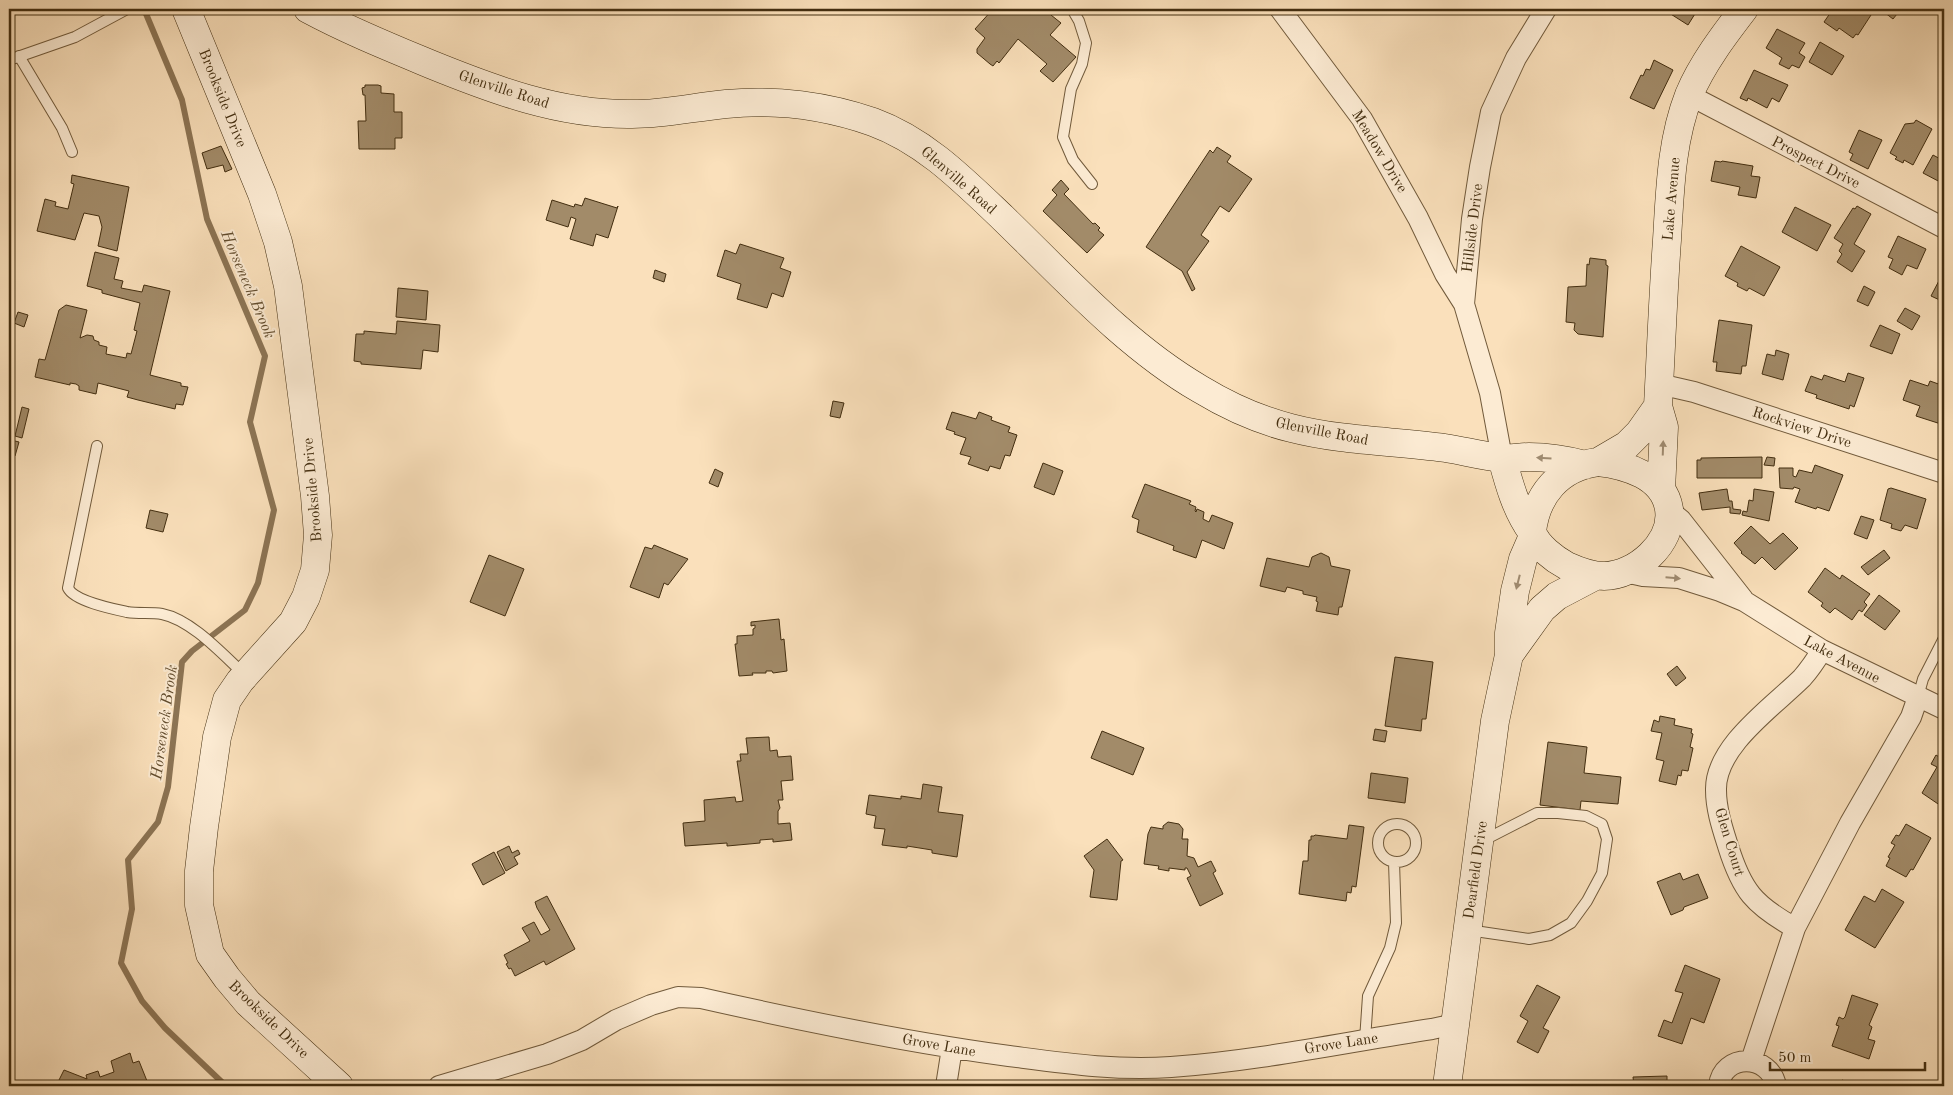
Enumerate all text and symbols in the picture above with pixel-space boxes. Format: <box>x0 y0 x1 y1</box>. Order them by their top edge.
street label: Brookside Drive <box>195 47 248 150</box>
street label: Glenville Road <box>456 69 551 112</box>
street label: Meadow Drive <box>1348 108 1409 196</box>
street label: Prospect Drive <box>1769 135 1862 192</box>
street label: Glenville Road <box>917 144 999 218</box>
street label: Lake Avenue <box>1661 157 1684 242</box>
street label: Hillside Drive <box>1461 183 1486 274</box>
water label: Horseneck Brook <box>217 227 277 341</box>
street label: Rockview Drive <box>1750 405 1853 452</box>
street label: Glenville Road <box>1274 416 1370 449</box>
street label: Brookside Drive <box>301 437 326 543</box>
one-way arrow <box>1660 440 1668 456</box>
one-way arrow <box>1536 454 1552 462</box>
one-way arrow <box>1513 574 1521 589</box>
one-way arrow <box>1665 574 1681 582</box>
street label: Lake Avenue <box>1801 634 1882 687</box>
water label: Horseneck Brook <box>149 664 181 782</box>
street label: Glen Court <box>1711 806 1746 879</box>
street label: Dearfield Drive <box>1462 820 1491 920</box>
street label: Brookside Drive <box>225 978 311 1062</box>
street label: Grove Lane <box>1303 1031 1379 1058</box>
street label: Grove Lane <box>901 1033 977 1060</box>
scale bar <box>1770 1040 1926 1072</box>
text: 50 m <box>1778 1051 1812 1066</box>

